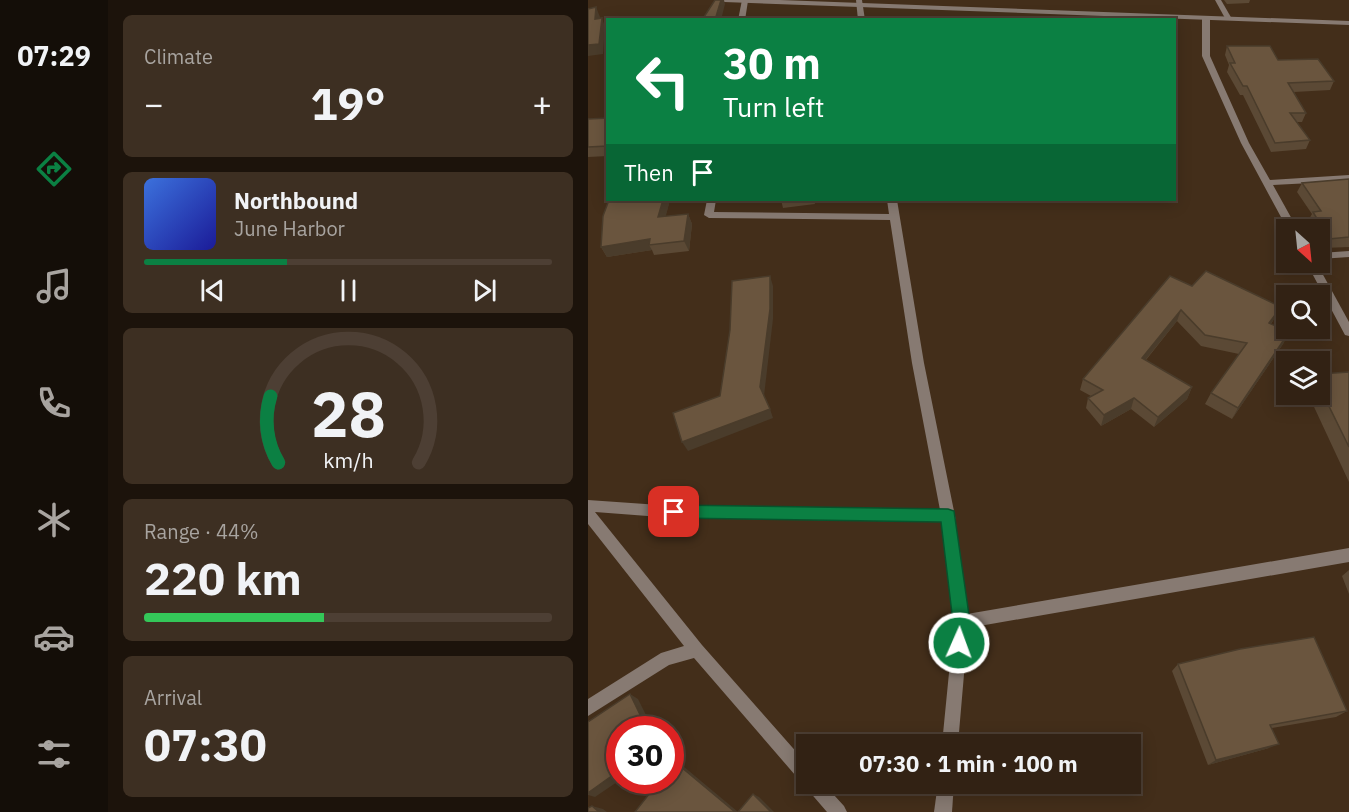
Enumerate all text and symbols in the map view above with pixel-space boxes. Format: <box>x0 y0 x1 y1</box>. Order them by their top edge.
text: 30 m <box>723 36 821 91</box>
text: 07:29 <box>17 38 91 73</box>
icon: left <box>624 42 702 120</box>
text: Climate <box>144 43 213 70</box>
text: 19° <box>310 74 386 132</box>
text: − <box>144 82 164 125</box>
text: + <box>532 82 552 125</box>
text: Turn left <box>723 89 824 124</box>
icon: directions <box>33 148 75 190</box>
icon: arrive <box>686 156 719 189</box>
text: Then <box>624 158 674 187</box>
text: Northbound <box>234 186 358 215</box>
text: June Harbor <box>234 215 345 242</box>
north arrow <box>1276 219 1330 273</box>
map controls <box>1276 219 1330 405</box>
icon: music <box>33 265 75 307</box>
icon: previous <box>196 274 229 307</box>
icon: pause <box>332 274 365 307</box>
icon: next <box>468 274 501 307</box>
button: search <box>1276 285 1330 339</box>
button: layers <box>1276 351 1330 405</box>
text: 28 <box>311 373 385 454</box>
icon: phone <box>33 382 75 424</box>
text: km/h <box>323 446 373 474</box>
pin <box>648 486 699 537</box>
icon: arrive <box>657 495 690 528</box>
icon: climate <box>33 499 75 541</box>
text: Range · 44% <box>144 518 259 545</box>
text: 220 km <box>144 549 302 607</box>
position arrow <box>927 611 991 675</box>
icon: car <box>33 616 75 658</box>
text: Arrival <box>144 684 202 711</box>
text: 07:30 <box>144 715 267 773</box>
speed limit sign: 30 <box>606 716 684 794</box>
icon: filters <box>33 733 75 775</box>
text: 07:30 · 1 min · 100 m <box>859 749 1078 778</box>

